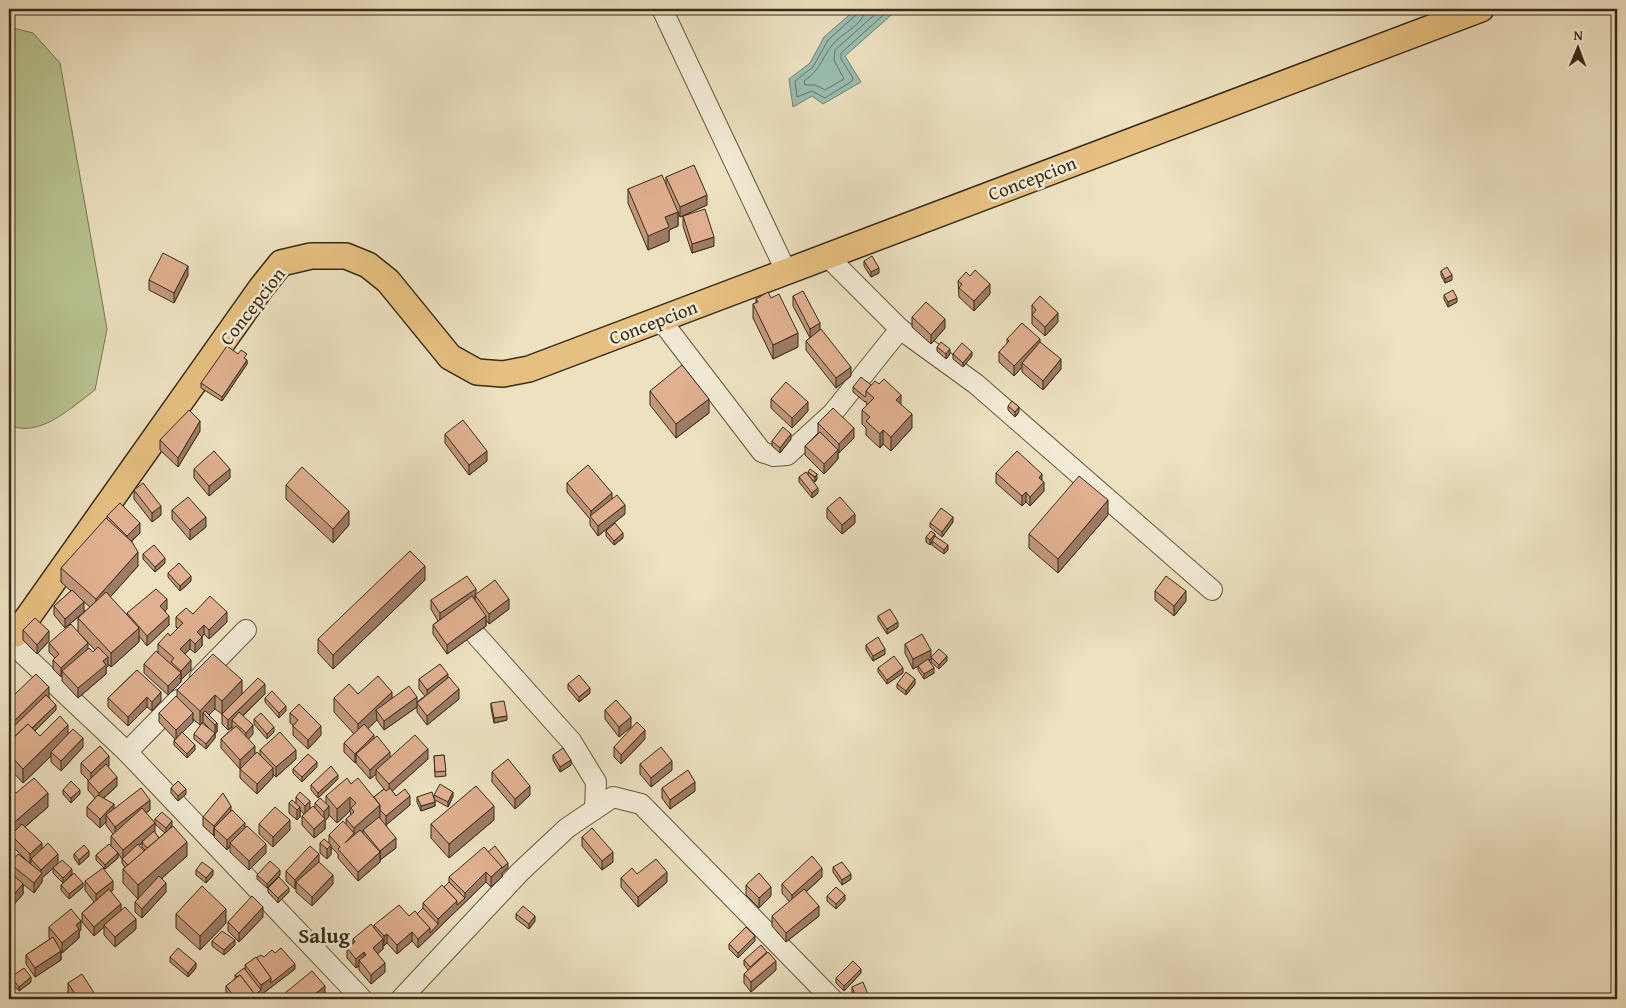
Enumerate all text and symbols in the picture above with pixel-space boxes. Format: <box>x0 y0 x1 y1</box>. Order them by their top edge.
north arrow <box>1554 22 1604 72</box>
text: N <box>1573 25 1584 45</box>
street label: Concepcion <box>984 148 1080 208</box>
street label: Concepcion <box>213 261 292 351</box>
street label: Concepcion <box>605 292 701 352</box>
district label: Salug <box>298 920 351 951</box>

